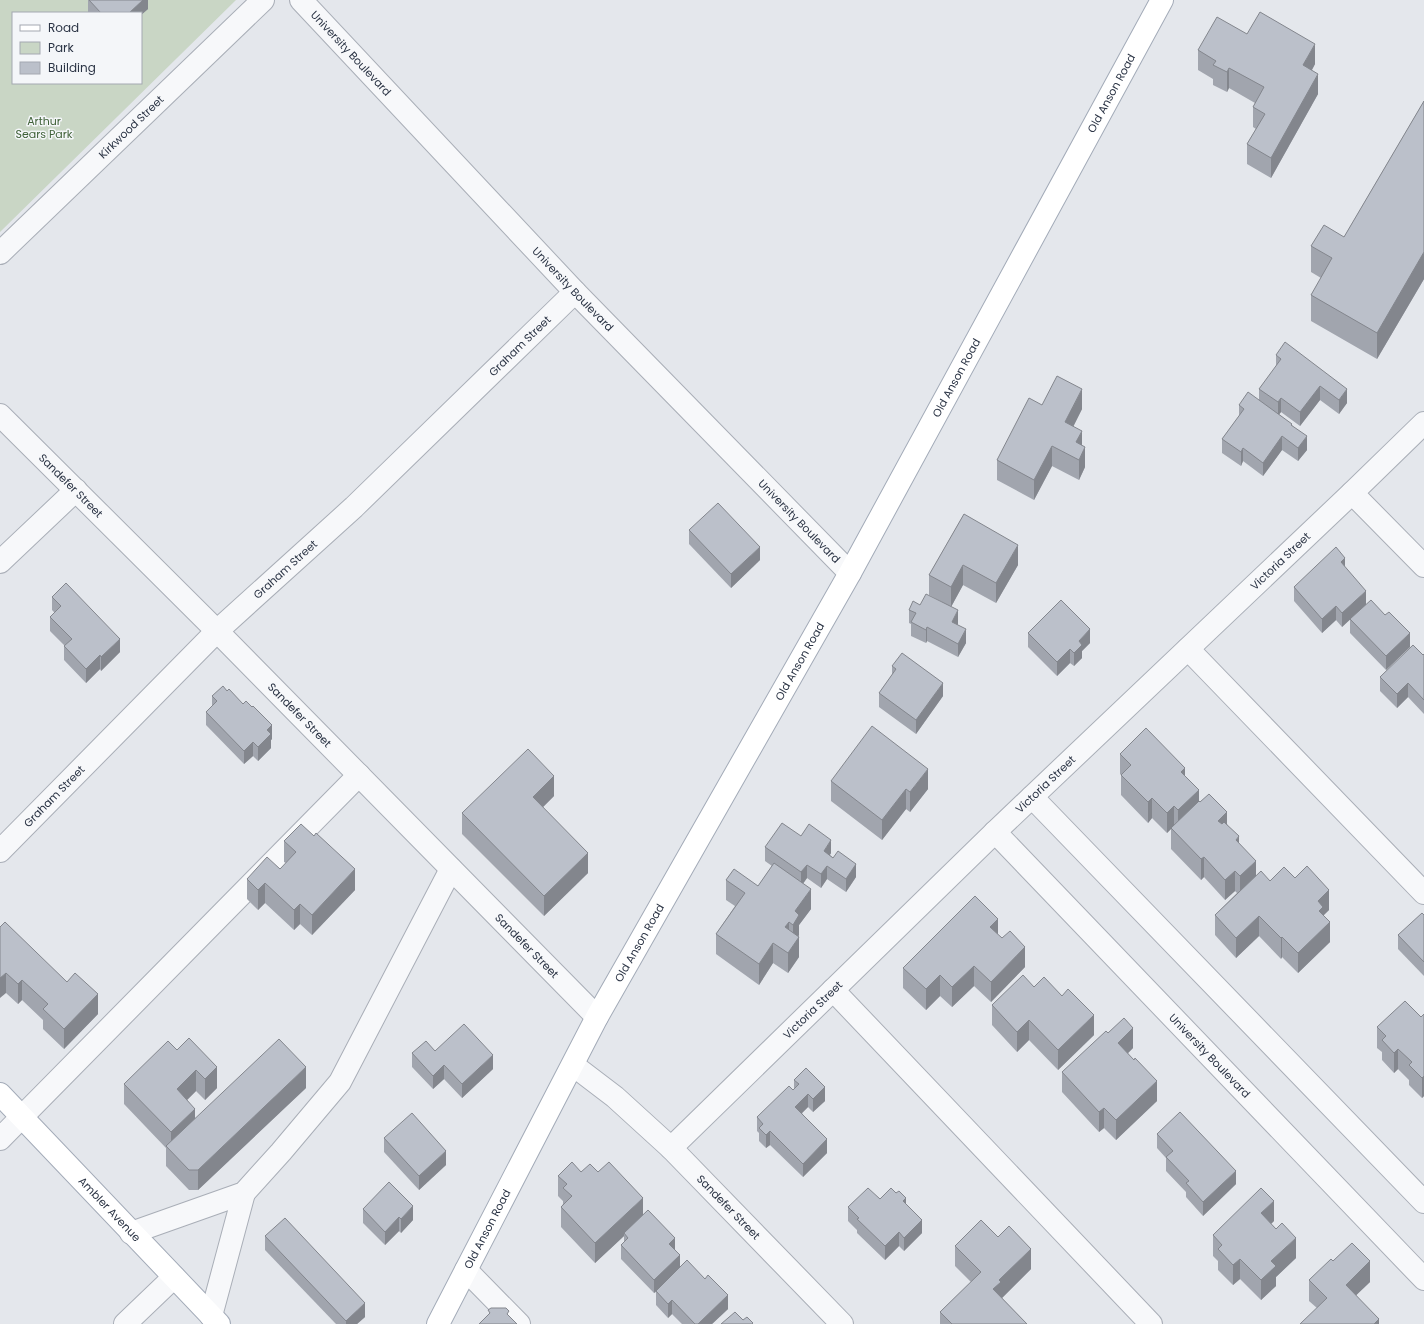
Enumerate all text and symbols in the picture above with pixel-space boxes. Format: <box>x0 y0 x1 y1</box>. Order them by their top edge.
street label: University Boulevard <box>307 7 395 99</box>
legend <box>12 12 142 84</box>
text: Road <box>48 19 79 36</box>
text: Park <box>48 39 75 56</box>
street label: Old Anson Road <box>1083 51 1139 136</box>
text: Building <box>48 59 96 76</box>
street label: Kirkwood Street <box>95 92 167 162</box>
park label: Arthur Sears Park <box>15 113 73 142</box>
street label: University Boulevard <box>529 243 617 335</box>
street label: Graham Street <box>485 312 554 380</box>
street label: Old Anson Road <box>928 336 984 420</box>
street label: Sandefer Street <box>35 450 107 521</box>
street label: University Boulevard <box>755 476 844 567</box>
street label: Victoria Street <box>1247 529 1314 594</box>
street label: Graham Street <box>250 536 321 602</box>
street label: Old Anson Road <box>771 619 828 703</box>
street label: Sandefer Street <box>264 679 335 751</box>
street label: Victoria Street <box>1012 752 1079 817</box>
street label: Graham Street <box>20 762 88 831</box>
street label: Old Anson Road <box>611 901 668 985</box>
street label: Sandefer Street <box>491 910 562 982</box>
street label: Victoria Street <box>779 977 846 1042</box>
street label: University Boulevard <box>1165 1010 1254 1101</box>
street label: Sandefer Street <box>693 1171 764 1243</box>
street label: Ambler Avenue <box>75 1173 145 1245</box>
street label: Old Anson Road <box>460 1186 514 1272</box>

